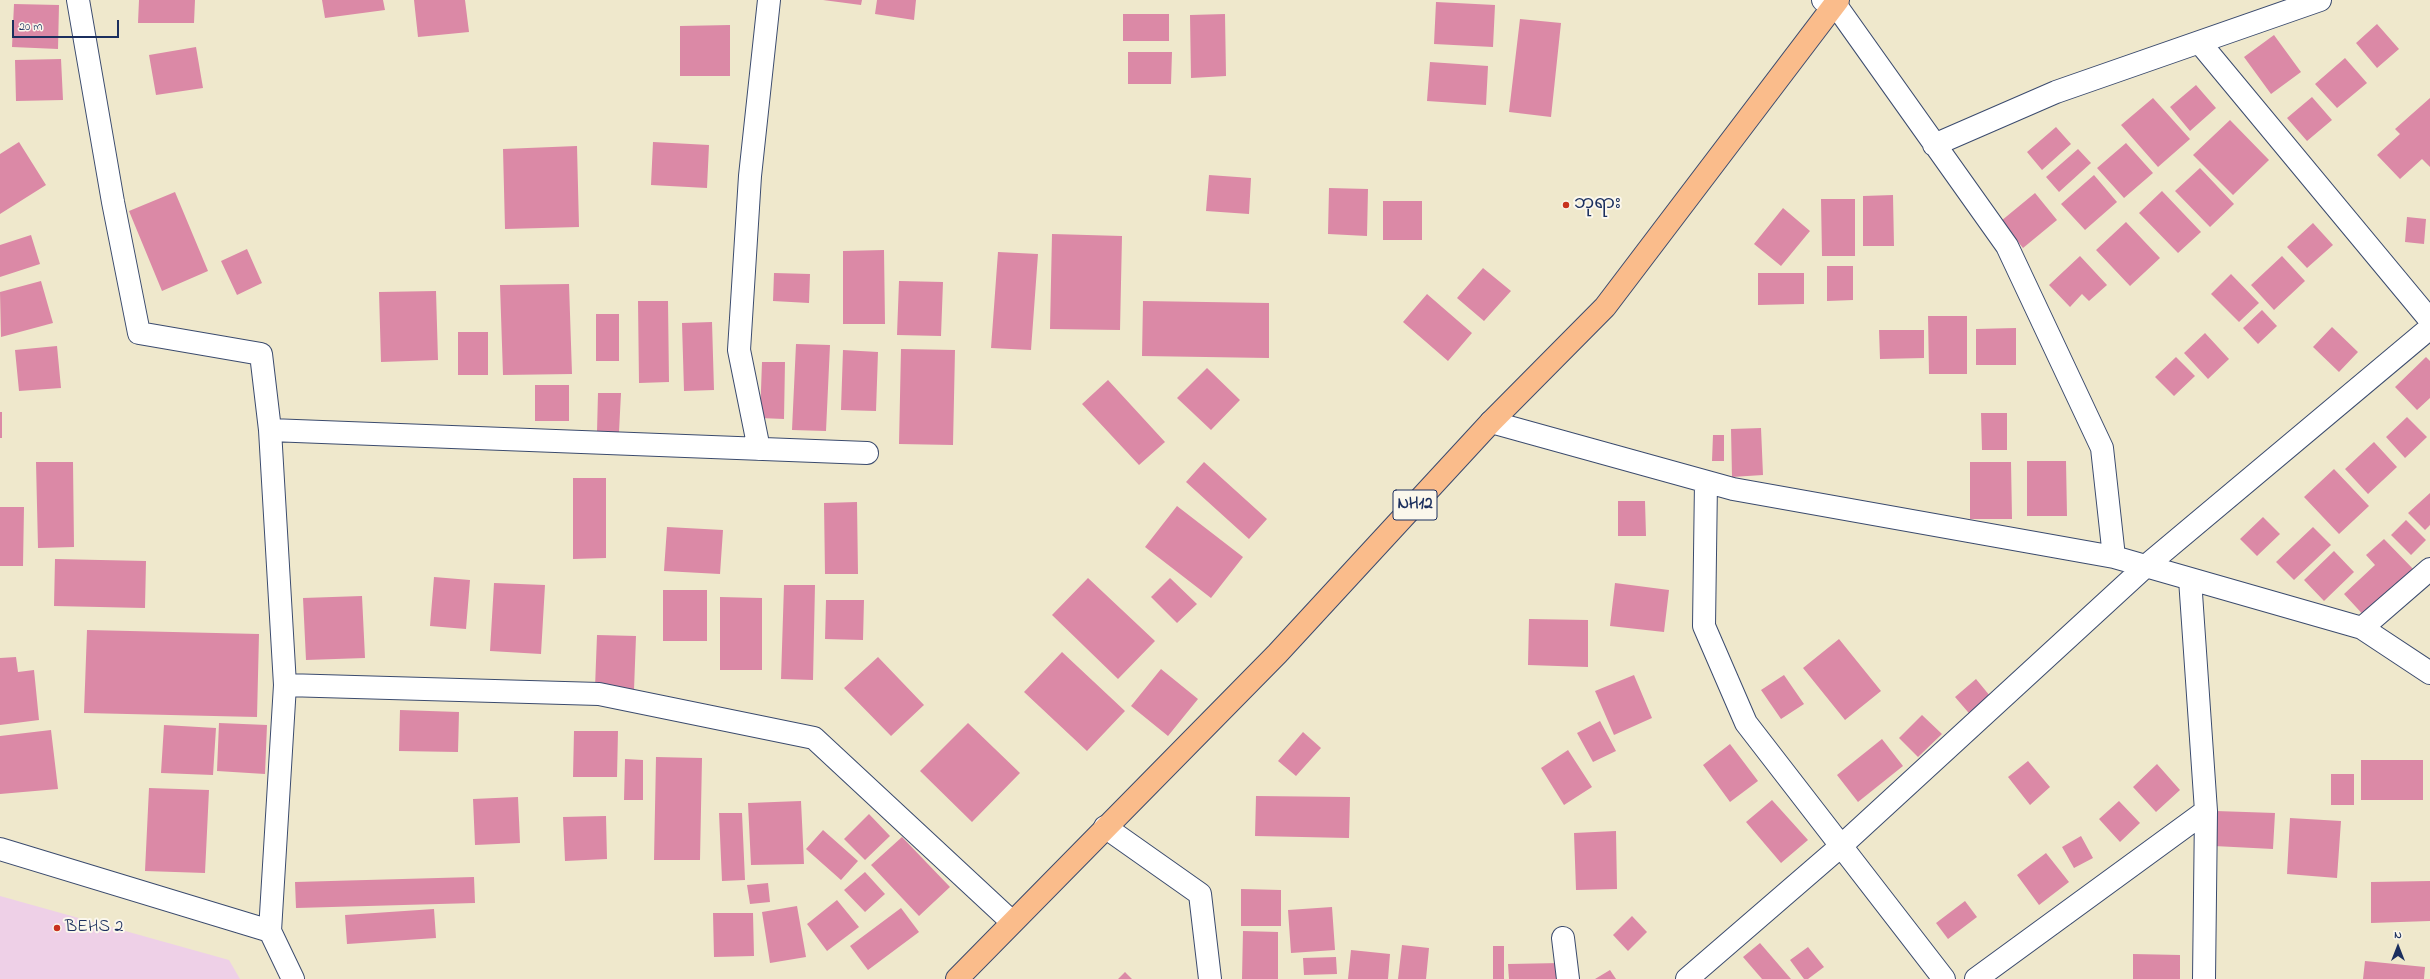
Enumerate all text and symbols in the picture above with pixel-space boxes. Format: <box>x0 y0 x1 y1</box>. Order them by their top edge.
scale bar <box>14 12 121 38</box>
text: 20 m <box>19 18 42 36</box>
place label: ဘုရား <box>1574 194 1621 216</box>
marker: ဘုရား <box>1561 200 1571 210</box>
road number: NH12 <box>1393 490 1437 520</box>
place label: BEHS 2 <box>65 917 123 939</box>
marker: BEHS 2 <box>52 923 62 933</box>
north arrow <box>2378 927 2418 967</box>
text: N <box>2394 927 2402 943</box>

